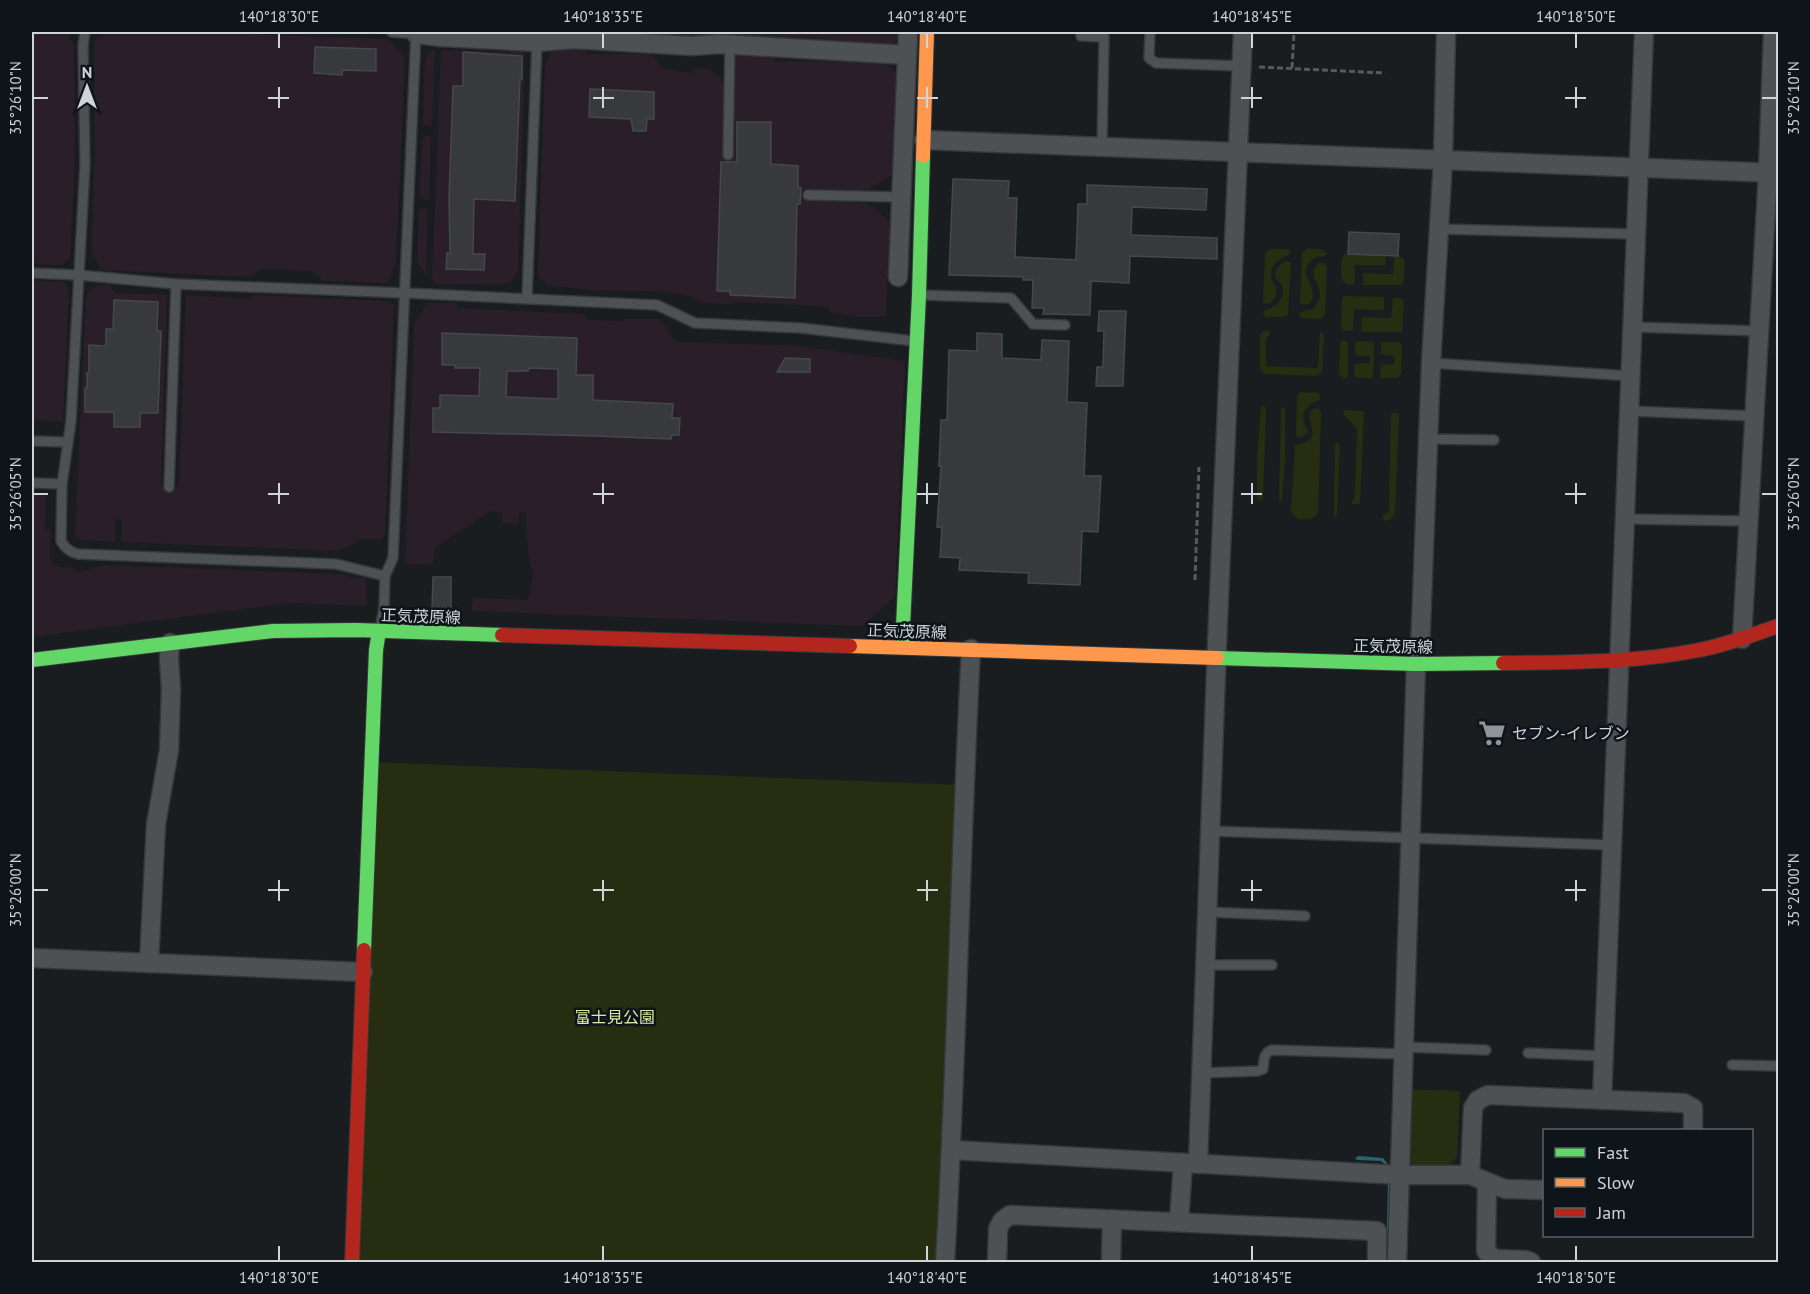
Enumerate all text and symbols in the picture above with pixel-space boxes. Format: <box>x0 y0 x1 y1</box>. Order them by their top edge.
text: 140°18'30"E <box>239 7 319 26</box>
text: 140°18'35"E <box>563 7 643 26</box>
text: 140°18'40"E <box>887 7 967 26</box>
text: 140°18'45"E <box>1212 7 1292 26</box>
text: 140°18'50"E <box>1536 7 1616 26</box>
north arrow <box>57 57 117 117</box>
text: 35°26'10"N <box>6 61 25 135</box>
text: 35°26'10"N <box>1784 61 1803 135</box>
text: N <box>82 62 92 82</box>
text: 35°26'05"N <box>6 457 25 531</box>
text: 35°26'05"N <box>1784 457 1803 531</box>
street label: 正気茂原線 <box>381 605 461 627</box>
street label: 正気茂原線 <box>867 620 947 642</box>
street label: 正気茂原線 <box>1353 635 1433 657</box>
supermarket icon: セブン-イレブン <box>1477 718 1507 748</box>
place label: セブン-イレブン <box>1512 723 1630 743</box>
text: 35°26'00"N <box>6 853 25 927</box>
text: 35°26'00"N <box>1784 853 1803 927</box>
park label: 富士見公園 <box>575 1007 655 1027</box>
legend <box>1543 1129 1753 1237</box>
text: Fast <box>1597 1141 1629 1164</box>
text: Slow <box>1597 1171 1635 1194</box>
text: Jam <box>1596 1201 1626 1224</box>
text: 140°18'30"E <box>239 1268 319 1287</box>
text: 140°18'35"E <box>563 1268 643 1287</box>
text: 140°18'40"E <box>887 1268 967 1287</box>
text: 140°18'45"E <box>1212 1268 1292 1287</box>
text: 140°18'50"E <box>1536 1268 1616 1287</box>

